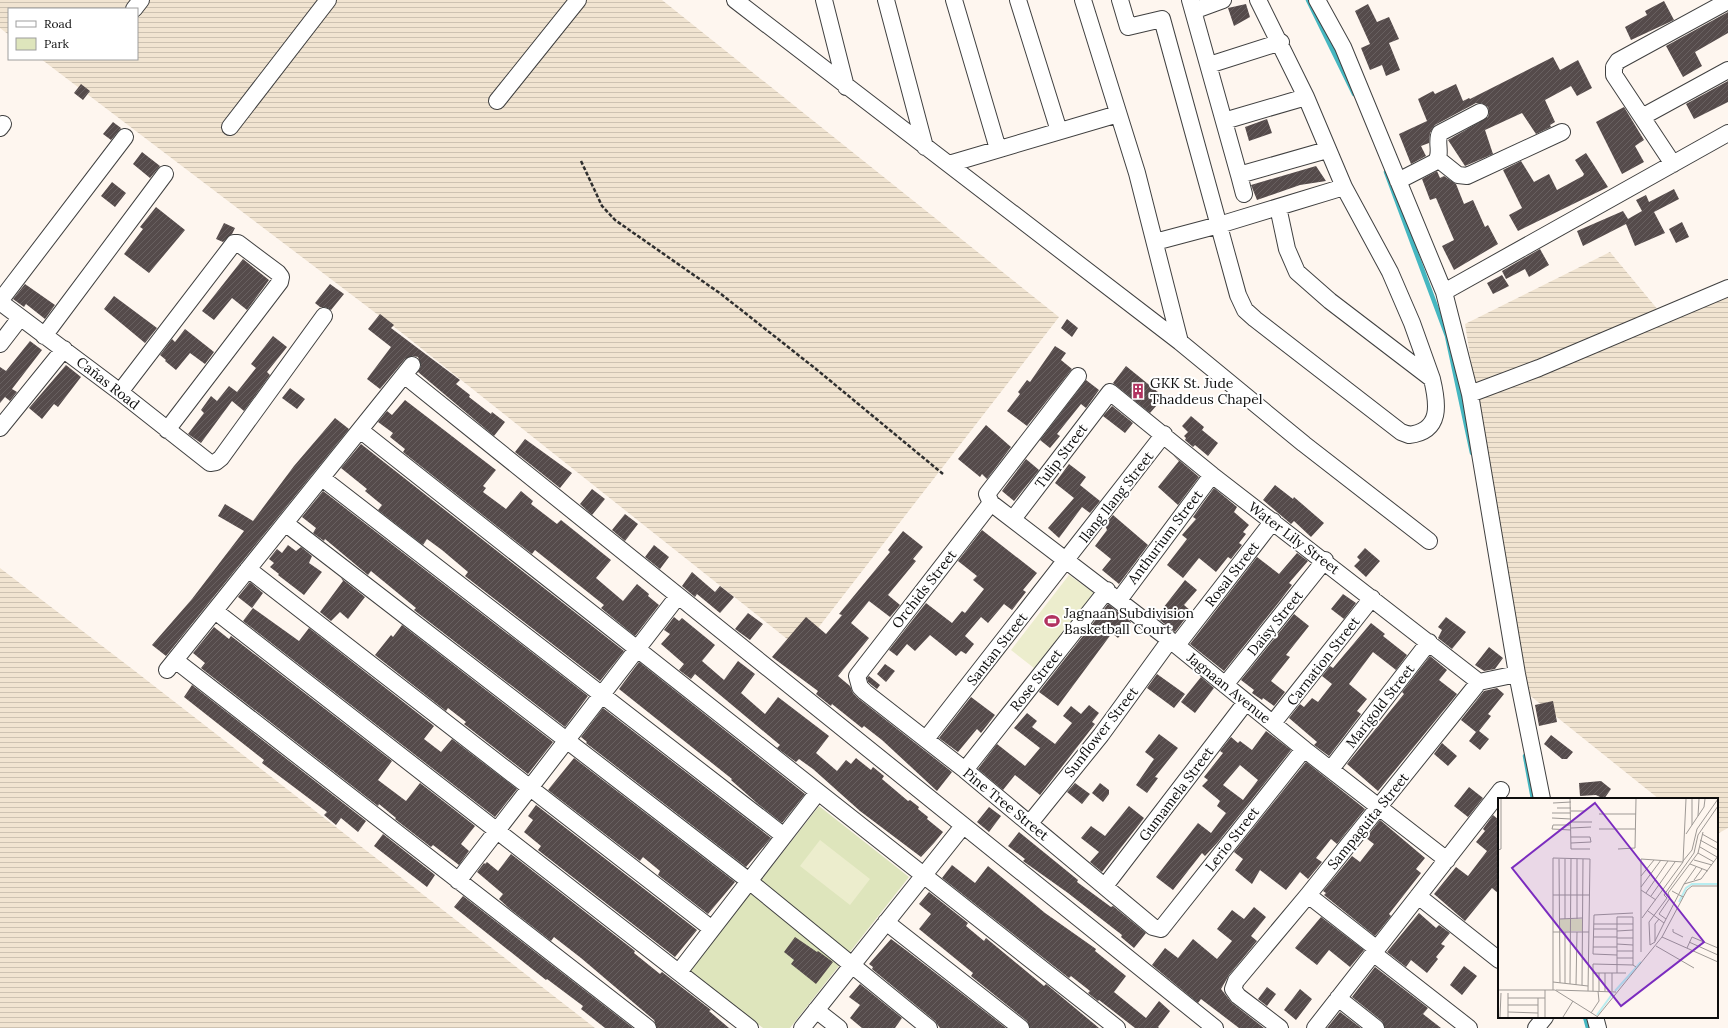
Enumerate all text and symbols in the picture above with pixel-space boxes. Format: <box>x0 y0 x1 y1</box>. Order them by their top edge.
legend <box>8 8 138 60</box>
text: Road <box>44 16 72 31</box>
text: Park <box>44 36 70 51</box>
street label: Cañas Road <box>73 353 143 413</box>
place label: GKK St. Jude Thaddeus Chapel <box>1150 374 1263 408</box>
building icon: GKK St. Jude Thaddeus Chapel <box>1129 382 1147 400</box>
street label: Tulip Street <box>1031 420 1092 492</box>
street label: Ilang Ilang Street <box>1075 447 1158 546</box>
street label: Anthurium Street <box>1123 486 1207 589</box>
street label: Water Lily Street <box>1245 498 1344 579</box>
street label: Rosal Street <box>1201 537 1263 610</box>
street label: Orchids Street <box>888 546 961 632</box>
street label: Daisy Street <box>1243 586 1307 659</box>
place label: Jagnaan Subdivision Basketball Court <box>1063 604 1194 638</box>
street label: Santan Street <box>963 608 1032 689</box>
sports icon: Jagnaan Subdivision Basketball Court <box>1043 612 1061 630</box>
street label: Carnation Street <box>1283 612 1364 709</box>
street label: Rose Street <box>1006 645 1066 715</box>
street label: Jagnaan Avenue <box>1183 648 1275 728</box>
street label: Marigold Street <box>1342 660 1419 752</box>
street label: Sunflower Street <box>1060 683 1142 781</box>
street label: Gumamela Street <box>1135 743 1218 845</box>
street label: Pine Tree Street <box>959 764 1053 845</box>
street label: Sampaguita Street <box>1323 768 1413 873</box>
inset map <box>1498 798 1718 1018</box>
street label: Lerio Street <box>1201 803 1263 875</box>

